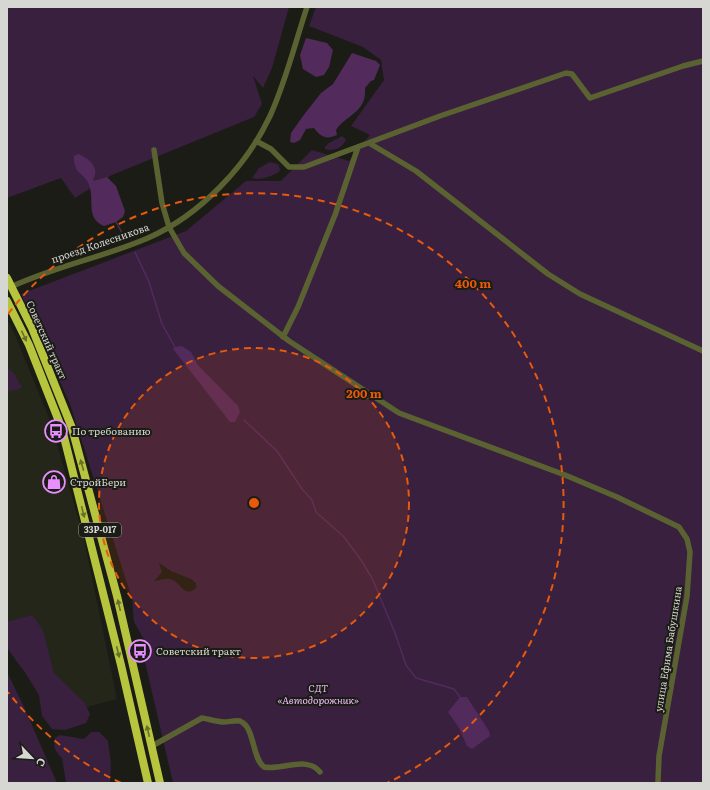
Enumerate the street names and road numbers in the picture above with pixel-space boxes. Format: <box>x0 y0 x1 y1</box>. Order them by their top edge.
street label: проезд Колесникова <box>49 219 151 266</box>
street label: Советский тракт <box>23 298 72 382</box>
road number: 33Р-017 <box>79 523 121 537</box>
street label: улица Ефима Бабушкина <box>650 584 685 713</box>

